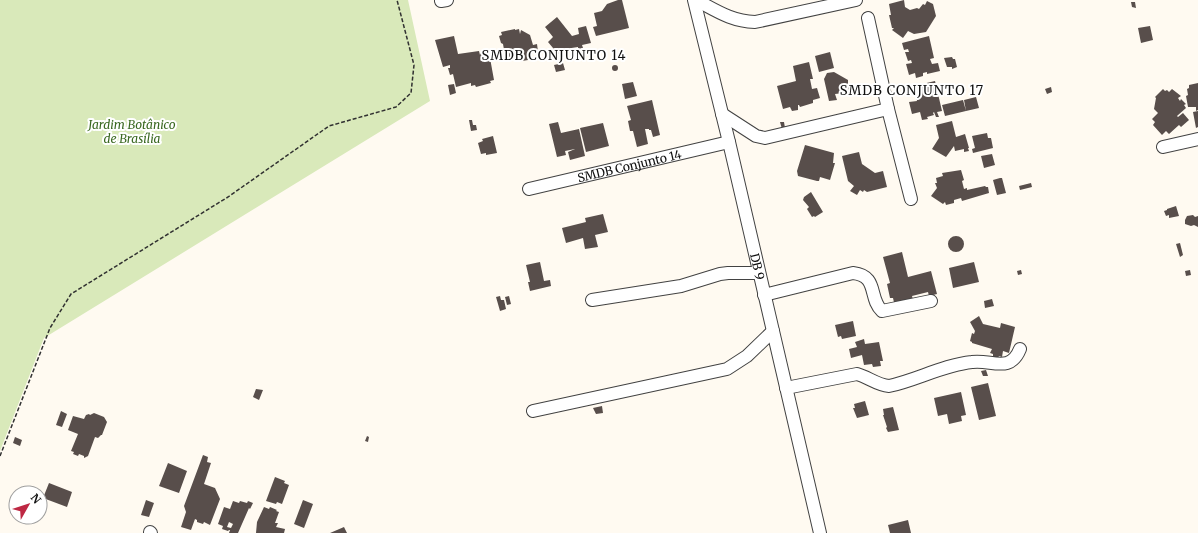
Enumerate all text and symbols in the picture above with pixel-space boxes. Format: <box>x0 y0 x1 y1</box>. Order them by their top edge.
district label: SMDB CONJUNTO 14 <box>482 47 626 64</box>
district label: SMDB CONJUNTO 17 <box>840 82 984 99</box>
park label: Jardim Botânico de Brasília <box>86 117 176 146</box>
street label: SMDB Conjunto 14 <box>576 146 683 185</box>
street label: DB 9 <box>748 252 768 281</box>
north arrow <box>8 485 48 525</box>
text: N <box>28 491 44 507</box>

